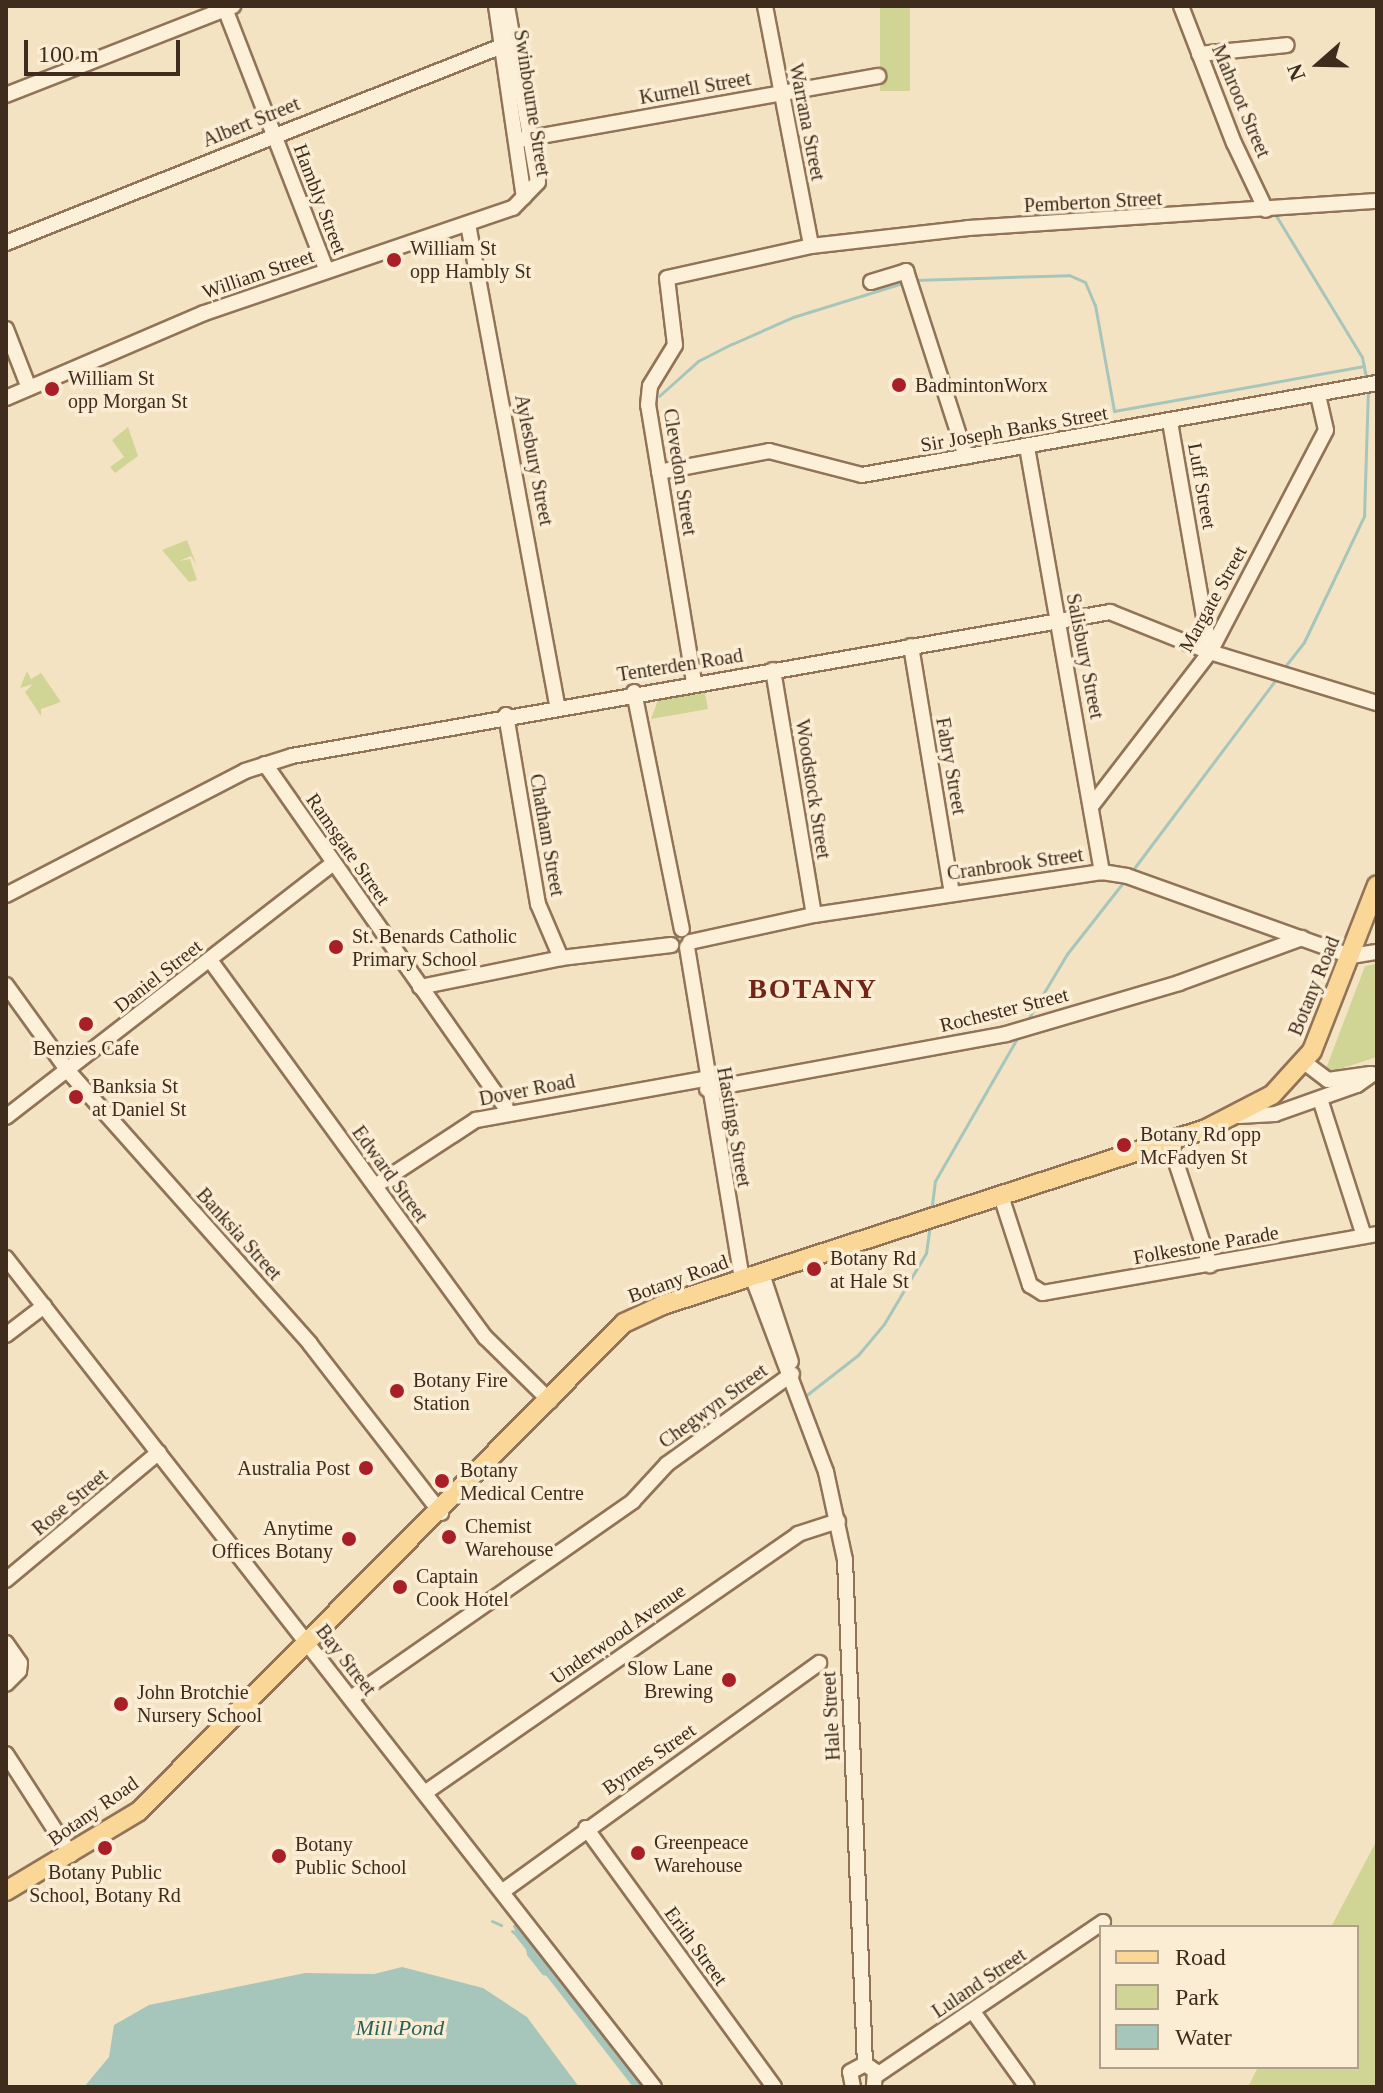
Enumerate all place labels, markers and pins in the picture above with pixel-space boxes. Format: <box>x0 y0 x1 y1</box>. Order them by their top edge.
place label: William St opp Hambly St <box>410 236 531 283</box>
marker: William St opp Hambly St <box>385 251 403 269</box>
place label: William St opp Morgan St <box>68 366 188 413</box>
place label: BadmintonWorx <box>915 373 1048 397</box>
marker: BadmintonWorx <box>890 376 908 394</box>
marker: William St opp Morgan St <box>43 380 61 398</box>
place label: St. Benards Catholic Primary School <box>352 924 517 971</box>
marker: St. Benards Catholic Primary School <box>327 938 345 956</box>
marker: Benzies Cafe <box>77 1015 95 1033</box>
place label: Benzies Cafe <box>33 1036 139 1060</box>
place label: Banksia St at Daniel St <box>92 1074 186 1121</box>
marker: Banksia St at Daniel St <box>67 1088 85 1106</box>
place label: Botany Rd opp McFadyen St <box>1140 1122 1261 1169</box>
marker: Botany Rd opp McFadyen St <box>1115 1136 1133 1154</box>
place label: Botany Rd at Hale St <box>830 1246 916 1293</box>
marker: Botany Rd at Hale St <box>805 1260 823 1278</box>
place label: Botany Fire Station <box>413 1368 508 1415</box>
marker: Botany Fire Station <box>388 1382 406 1400</box>
place label: Australia Post <box>237 1456 350 1480</box>
place label: Botany Medical Centre <box>460 1458 584 1505</box>
marker: Australia Post <box>357 1459 375 1477</box>
marker: Botany Medical Centre <box>431 1470 453 1492</box>
place label: Chemist Warehouse <box>465 1514 553 1561</box>
place label: Anytime Offices Botany <box>212 1516 333 1563</box>
marker: Chemist Warehouse <box>440 1528 458 1546</box>
marker: Anytime Offices Botany <box>340 1530 358 1548</box>
place label: Captain Cook Hotel <box>416 1564 509 1611</box>
marker: Captain Cook Hotel <box>391 1578 409 1596</box>
place label: Slow Lane Brewing <box>627 1656 713 1703</box>
marker: Slow Lane Brewing <box>720 1671 738 1689</box>
place label: John Brotchie Nursery School <box>137 1680 262 1727</box>
marker: John Brotchie Nursery School <box>112 1695 130 1713</box>
place label: Greenpeace Warehouse <box>654 1830 748 1877</box>
place label: Botany Public School <box>295 1832 407 1879</box>
marker: Botany Public School, Botany Rd <box>96 1839 114 1857</box>
marker: Greenpeace Warehouse <box>629 1844 647 1862</box>
marker: Botany Public School <box>270 1847 288 1865</box>
place label: Botany Public School, Botany Rd <box>29 1860 181 1907</box>

